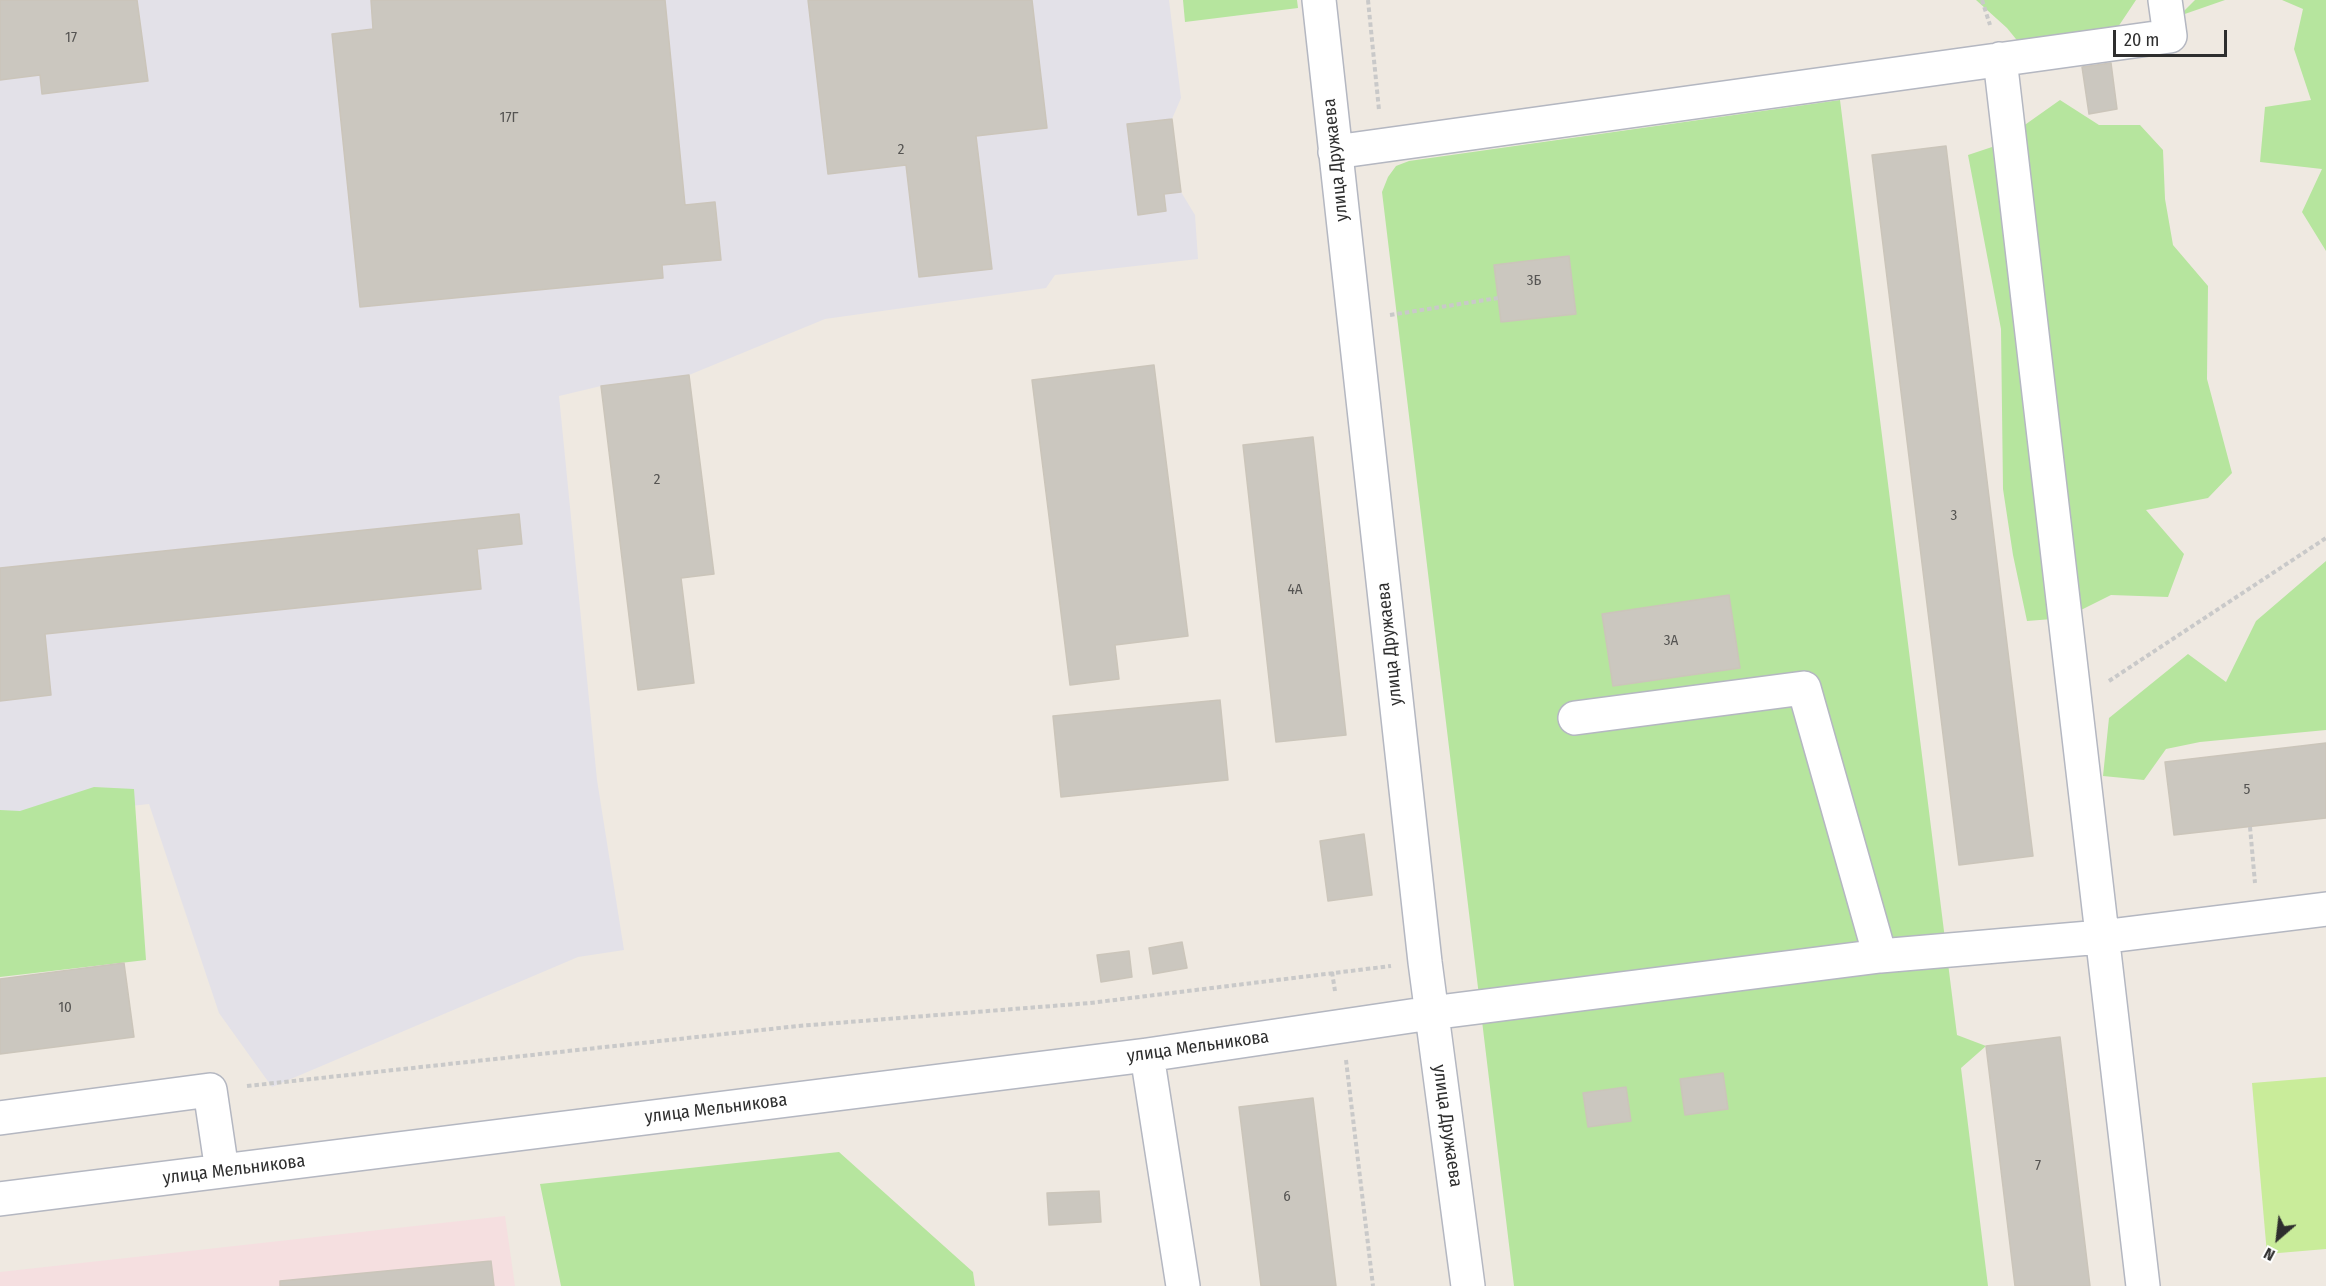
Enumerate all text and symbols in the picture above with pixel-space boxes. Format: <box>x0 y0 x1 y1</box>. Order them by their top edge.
scale bar <box>2116 18 2230 56</box>
house number: 17 <box>65 29 77 47</box>
text: 20 m <box>2124 29 2159 51</box>
street label: улица Дружаева <box>1319 97 1353 223</box>
house number: 17Г <box>500 109 518 127</box>
house number: 2 <box>898 141 904 159</box>
house number: 3Б <box>1527 272 1541 290</box>
house number: 2 <box>654 471 660 489</box>
house number: 3 <box>1951 507 1957 525</box>
house number: 4А <box>1287 581 1303 599</box>
street label: улица Дружаева <box>1373 581 1407 707</box>
house number: 3А <box>1664 632 1678 650</box>
house number: 5 <box>2244 781 2250 799</box>
house number: 10 <box>58 999 72 1017</box>
street label: улица Мельникова <box>1126 1026 1270 1068</box>
street label: улица Дружаева <box>1428 1063 1466 1189</box>
street label: улица Мельникова <box>644 1090 788 1128</box>
street label: улица Мельникова <box>162 1151 306 1189</box>
house number: 7 <box>2035 1157 2041 1175</box>
house number: 6 <box>1283 1188 1291 1206</box>
north arrow <box>2248 1208 2308 1268</box>
text: N <box>2261 1244 2278 1265</box>

